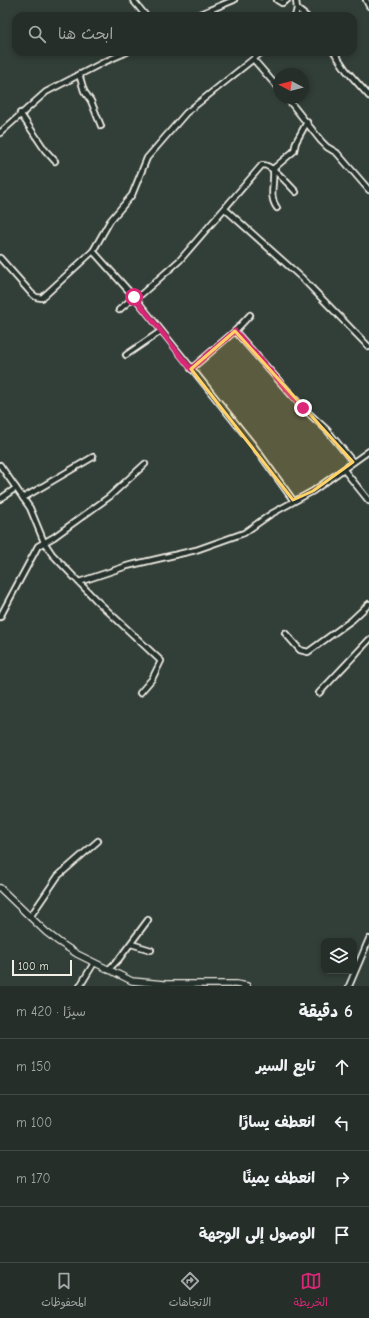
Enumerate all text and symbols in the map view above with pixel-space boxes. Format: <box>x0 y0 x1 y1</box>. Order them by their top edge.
search box <box>12 12 357 56</box>
icon: search <box>26 23 48 45</box>
text: ابحث هنا <box>58 25 113 43</box>
north arrow <box>273 68 309 104</box>
route start <box>125 288 143 306</box>
route end <box>294 399 312 417</box>
map controls <box>321 938 357 974</box>
button: layers <box>321 938 357 974</box>
scale bar <box>12 958 72 977</box>
text: 100 m <box>18 960 49 973</box>
text: 6 دقيقة <box>299 1002 353 1021</box>
text: سيرًا · 420 m <box>16 1004 86 1019</box>
icon: ahead <box>331 1056 353 1078</box>
text: تابع السير <box>256 1057 315 1075</box>
text: 150 m <box>16 1059 51 1074</box>
icon: left <box>331 1112 353 1134</box>
text: انعطف يسارًا <box>239 1113 315 1131</box>
text: 100 m <box>16 1115 52 1130</box>
icon: right <box>331 1168 353 1190</box>
text: انعطف يمينًا <box>243 1169 315 1187</box>
text: 170 m <box>16 1171 50 1186</box>
icon: arrive <box>331 1224 353 1246</box>
text: الوصول إلى الوجهة <box>199 1225 315 1243</box>
tab: المحفوظات <box>41 1270 86 1312</box>
tab: الاتجاهات <box>169 1270 211 1312</box>
tab: الخريطة <box>294 1270 328 1312</box>

